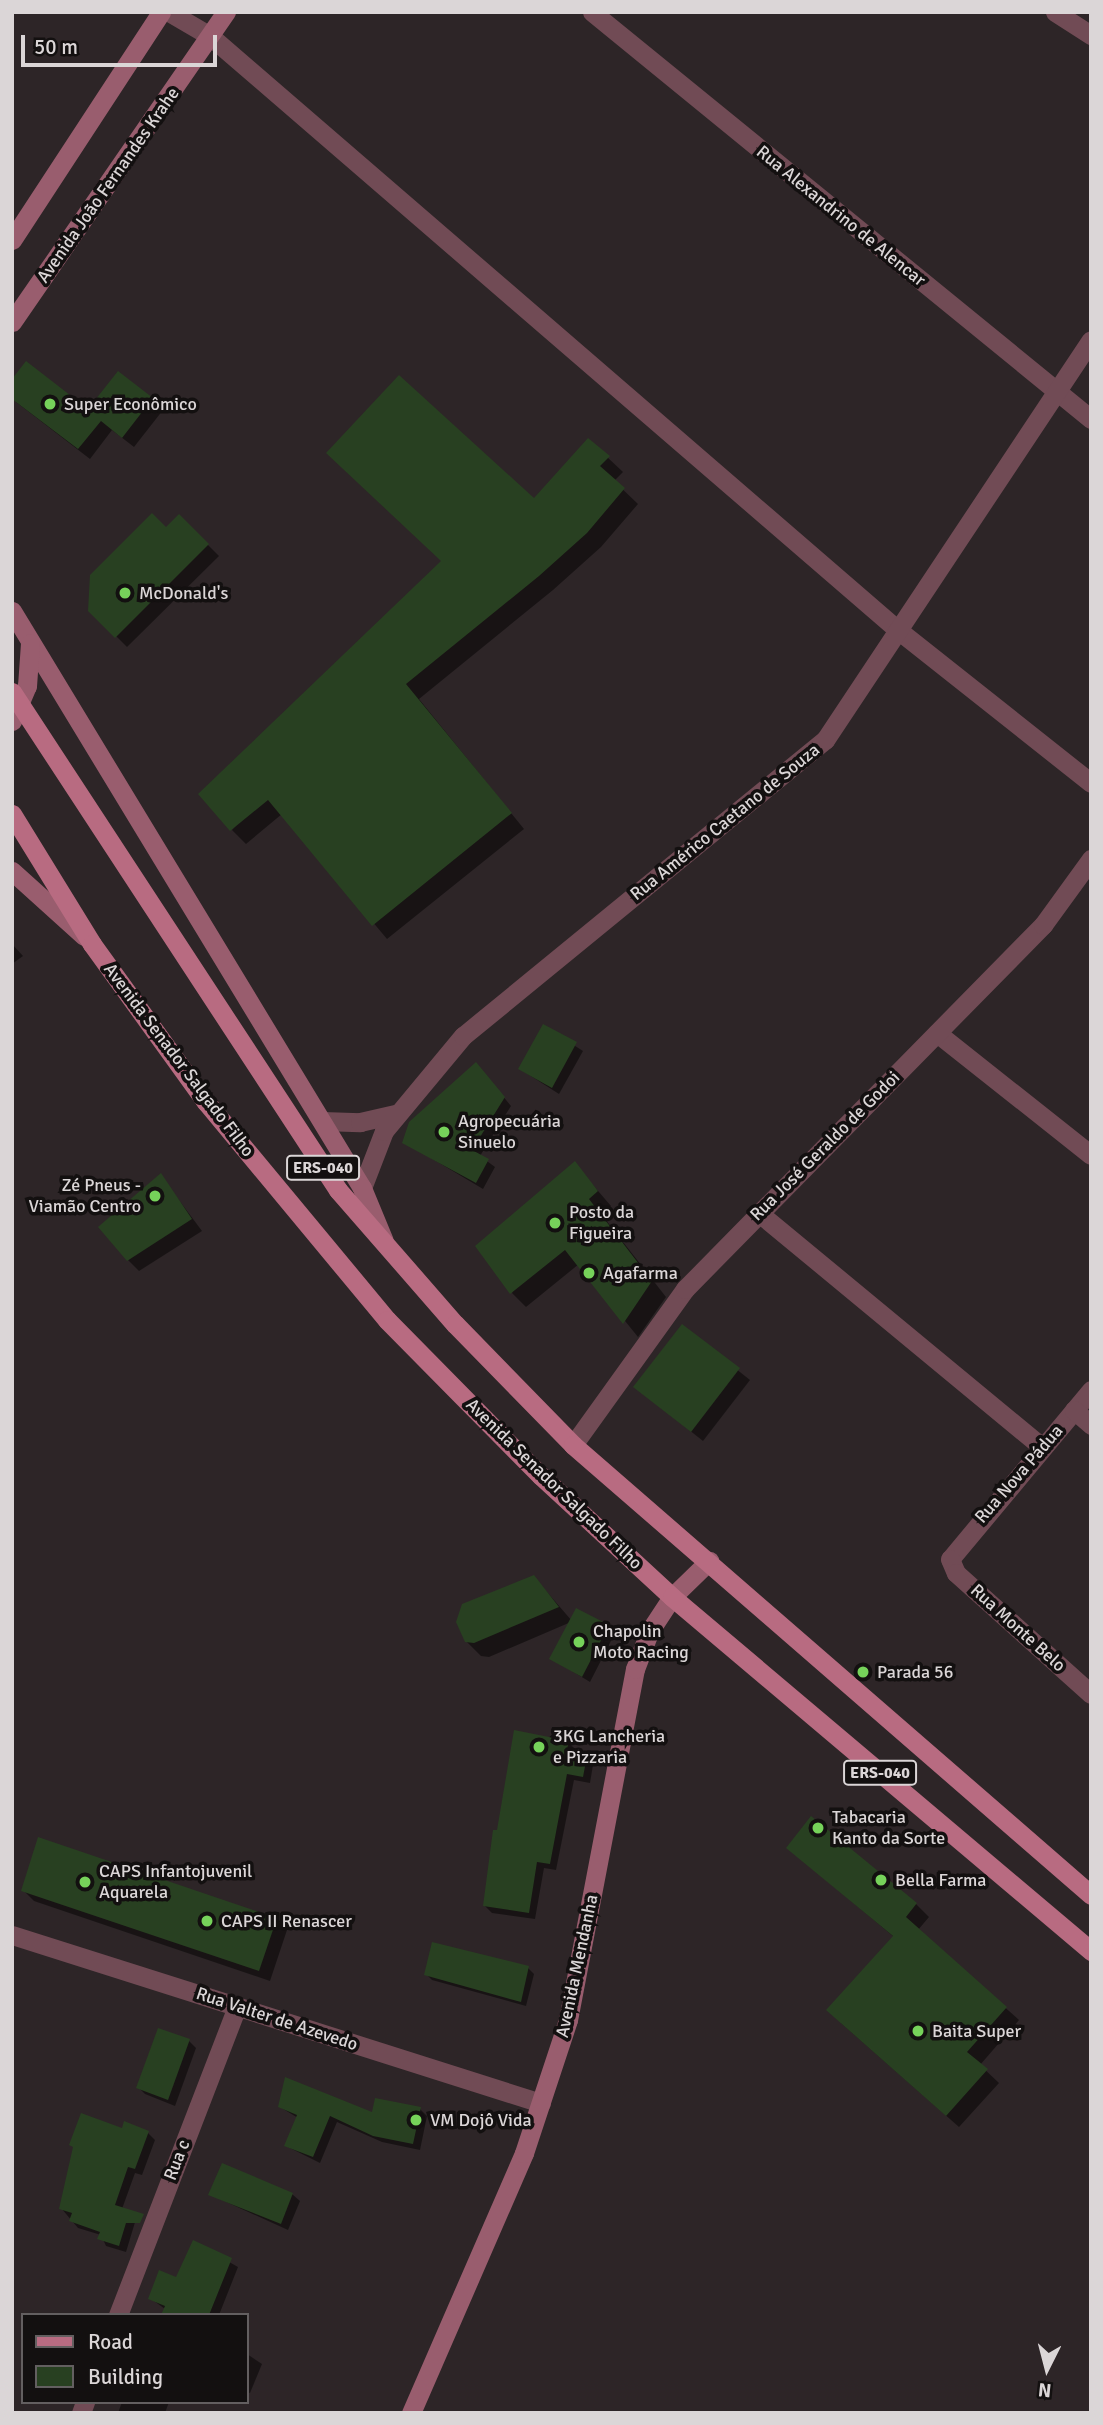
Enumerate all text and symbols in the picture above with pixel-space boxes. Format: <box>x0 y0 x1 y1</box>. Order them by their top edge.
scale bar <box>24 21 220 65</box>
text: 50 m <box>34 34 78 60</box>
street label: Avenida João Fernandes Krahe <box>32 83 184 287</box>
street label: Rua Alexandrino de Alencar <box>752 141 930 291</box>
place label: Super Econômico <box>64 393 197 415</box>
marker: Super Econômico <box>42 396 58 412</box>
place label: McDonald's <box>139 582 228 604</box>
marker: McDonald's <box>117 585 133 601</box>
street label: Rua Américo Caetano de Souza <box>626 739 824 905</box>
street label: Avenida Senador Salgado Filho <box>99 959 259 1161</box>
street label: Rua José Geraldo de Godoi <box>746 1067 904 1225</box>
place label: Agropecuária Sinuelo <box>458 1111 561 1154</box>
marker: Agropecuária Sinuelo <box>436 1124 452 1140</box>
road number: ERS-040 <box>284 1156 362 1180</box>
place label: Zé Pneus - Viamão Centro <box>28 1175 141 1218</box>
marker: Zé Pneus - Viamão Centro <box>147 1188 163 1204</box>
place label: Posto da Figueira <box>569 1202 634 1244</box>
marker: Posto da Figueira <box>547 1215 563 1231</box>
place label: Agafarma <box>603 1262 678 1284</box>
marker: Agafarma <box>581 1265 597 1281</box>
street label: Avenida Senador Salgado Filho <box>461 1394 647 1574</box>
street label: Rua Nova Pádua <box>970 1420 1068 1528</box>
street label: Rua Monte Belo <box>966 1580 1070 1676</box>
place label: Chapolin Moto Racing <box>593 1621 689 1664</box>
marker: Chapolin Moto Racing <box>571 1634 587 1650</box>
place label: Parada 56 <box>877 1661 954 1683</box>
marker: Parada 56 <box>855 1664 871 1680</box>
place label: 3KG Lancheria e Pizzaria <box>553 1726 665 1768</box>
marker: 3KG Lancheria e Pizzaria <box>531 1739 547 1755</box>
road number: ERS-040 <box>842 1760 918 1786</box>
place label: Tabacaria Kanto da Sorte <box>832 1807 945 1850</box>
marker: Tabacaria Kanto da Sorte <box>810 1820 826 1836</box>
place label: CAPS Infantojuvenil Aquarela <box>99 1861 252 1904</box>
place label: Bella Farma <box>895 1869 986 1891</box>
marker: Bella Farma <box>873 1872 889 1888</box>
marker: CAPS Infantojuvenil Aquarela <box>77 1874 93 1890</box>
street label: Avenida Mendanha <box>551 1892 603 2040</box>
place label: CAPS II Renascer <box>221 1910 352 1932</box>
marker: CAPS II Renascer <box>199 1913 215 1929</box>
street label: Rua Valter de Azevedo <box>193 1983 361 2055</box>
place label: Baita Super <box>932 2020 1021 2042</box>
marker: Baita Super <box>910 2023 926 2039</box>
place label: VM Dojô Vida <box>430 2109 532 2131</box>
marker: VM Dojô Vida <box>408 2112 424 2128</box>
street label: Rua c <box>159 2137 195 2183</box>
legend <box>21 2313 248 2404</box>
text: Road <box>88 2329 133 2355</box>
north arrow <box>1012 2334 1082 2404</box>
text: Building <box>88 2364 163 2390</box>
text: N <box>1037 2377 1053 2403</box>

